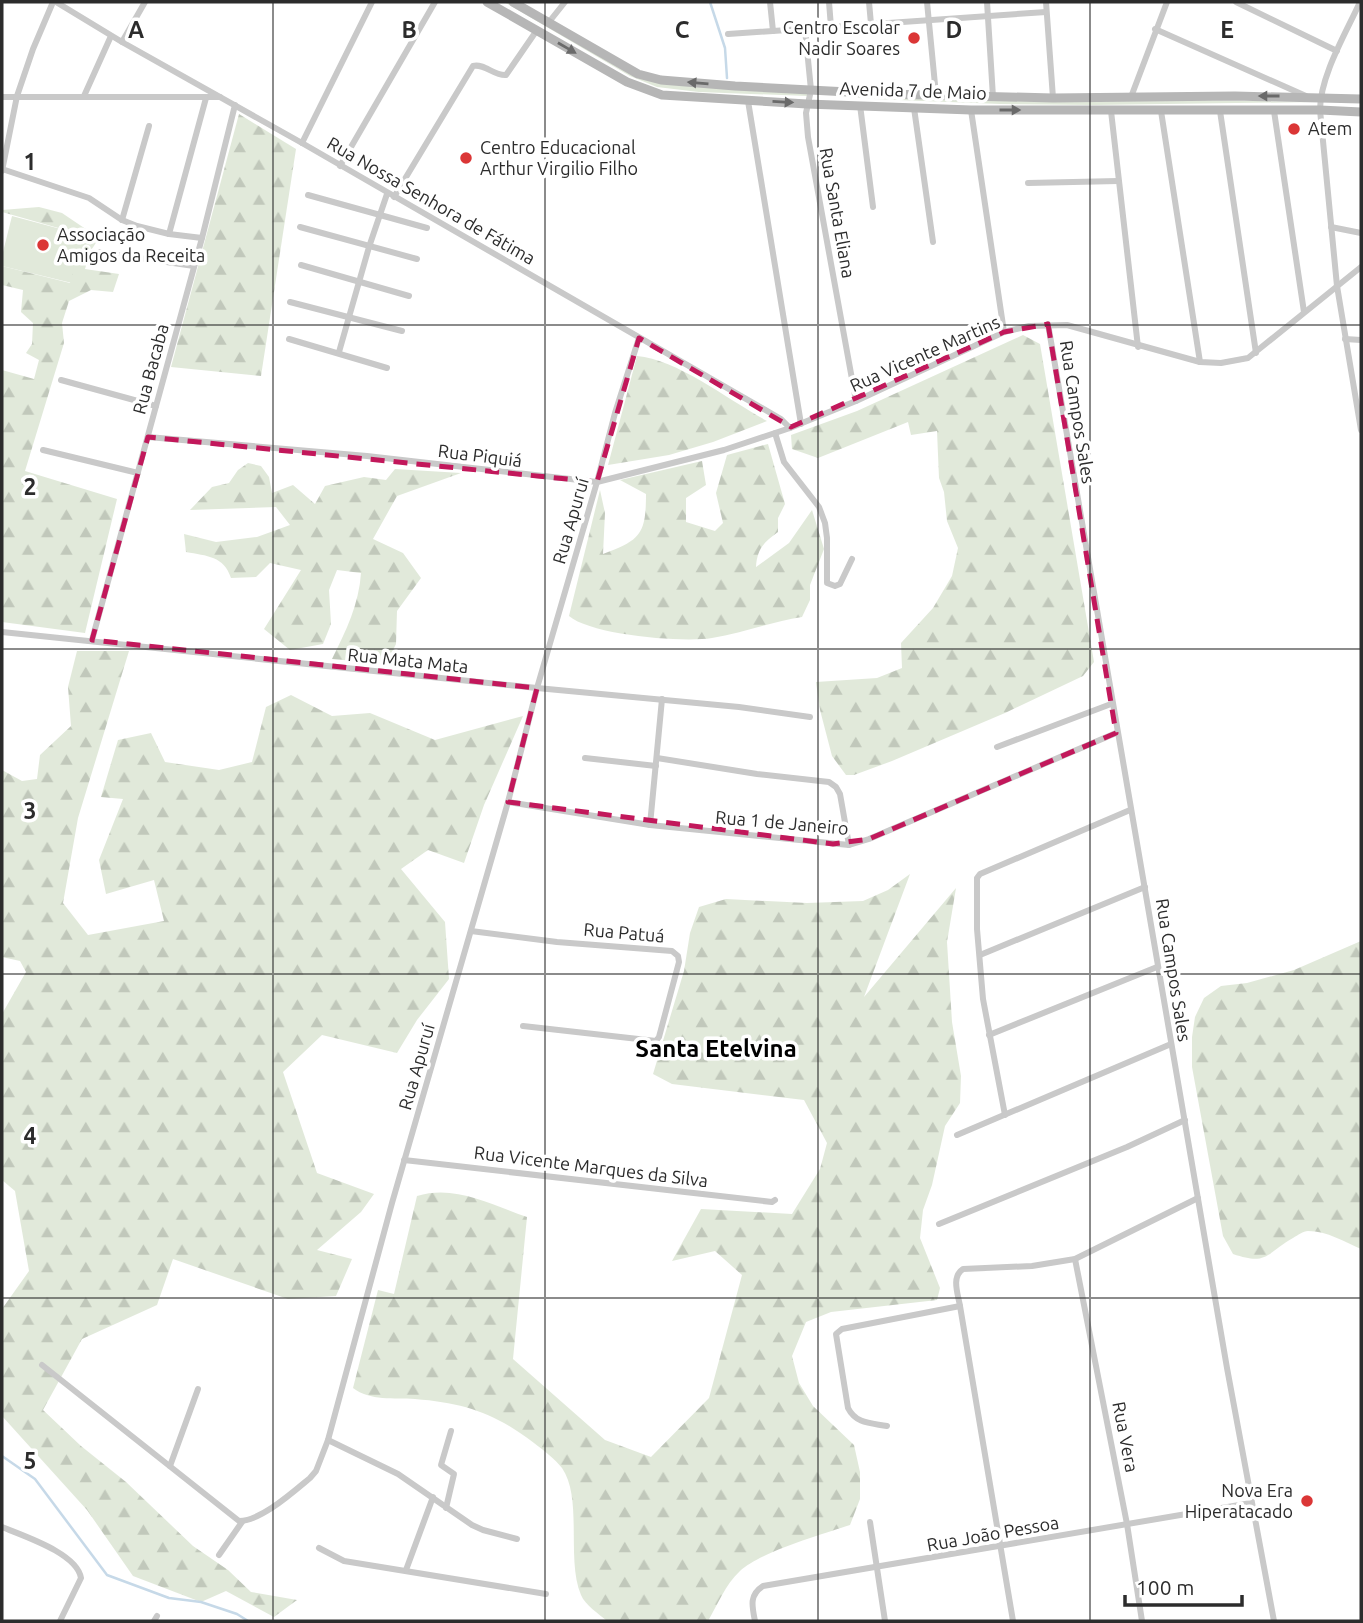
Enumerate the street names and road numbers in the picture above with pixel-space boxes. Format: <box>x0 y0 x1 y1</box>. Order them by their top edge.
street label: Avenida 7 de Maio <box>839 77 987 103</box>
street label: Rua Nossa Senhora de Fátima <box>324 132 539 268</box>
street label: Rua Santa Eliana <box>817 146 859 280</box>
street label: Rua Vicente Martins <box>846 311 1003 395</box>
street label: Rua Bacaba <box>128 321 172 416</box>
street label: Rua Campos Sales <box>1057 339 1099 485</box>
street label: Rua Piquiá <box>437 440 523 470</box>
street label: Rua Apuruí <box>548 475 592 566</box>
street label: Rua Mata Mata <box>347 644 469 676</box>
street label: Rua 1 de Janeiro <box>715 806 850 838</box>
street label: Rua Campos Sales <box>1153 897 1195 1043</box>
street label: Rua Patuá <box>583 918 665 946</box>
street label: Rua Apuruí <box>394 1021 438 1112</box>
street label: Rua Vicente Marques da Silva <box>473 1142 709 1190</box>
street label: Rua Vera <box>1109 1400 1143 1474</box>
street label: Rua João Pessoa <box>925 1512 1060 1554</box>

